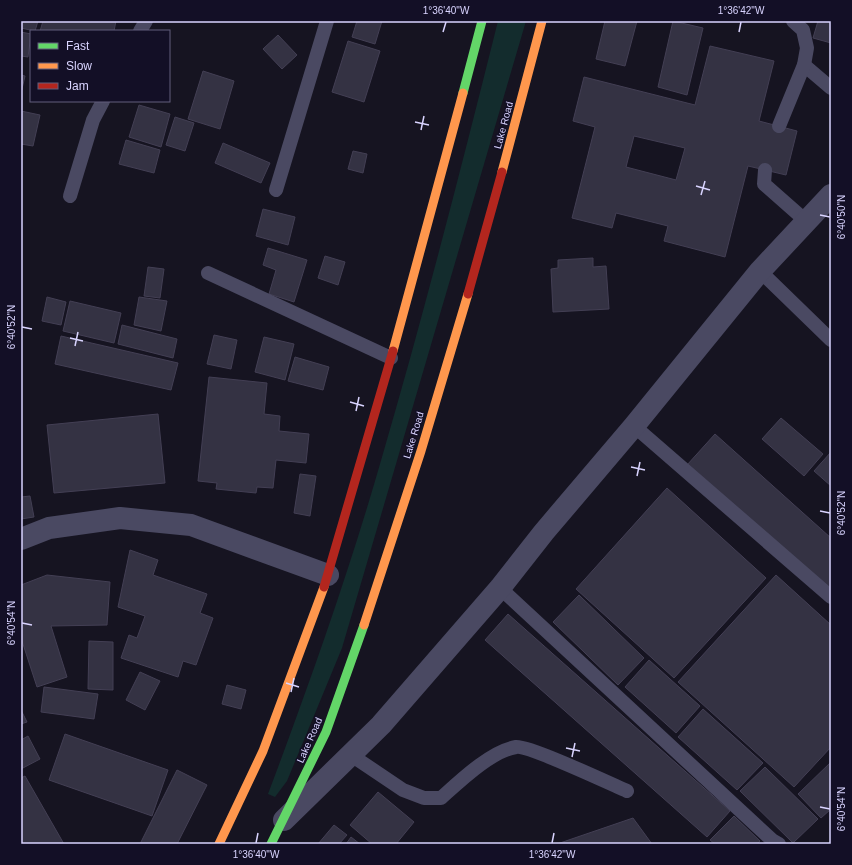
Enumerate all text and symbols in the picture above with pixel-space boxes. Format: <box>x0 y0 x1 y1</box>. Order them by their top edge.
text: 1°36'40"W <box>423 5 470 16</box>
text: 1°36'42"W <box>718 5 765 16</box>
legend <box>30 30 170 102</box>
text: Fast <box>66 39 90 53</box>
text: Slow <box>66 59 92 73</box>
text: Jam <box>66 79 89 93</box>
street label: Lake Road <box>492 100 515 150</box>
text: 6°40'50"N <box>836 195 847 239</box>
text: 6°40'52"N <box>6 305 17 349</box>
street label: Lake Road <box>401 410 426 460</box>
text: 6°40'52"N <box>836 491 847 535</box>
text: 6°40'54"N <box>6 601 17 645</box>
street label: Lake Road <box>295 716 324 765</box>
text: 6°40'54"N <box>836 787 847 831</box>
text: 1°36'40"W <box>233 849 280 860</box>
text: 1°36'42"W <box>529 849 576 860</box>

